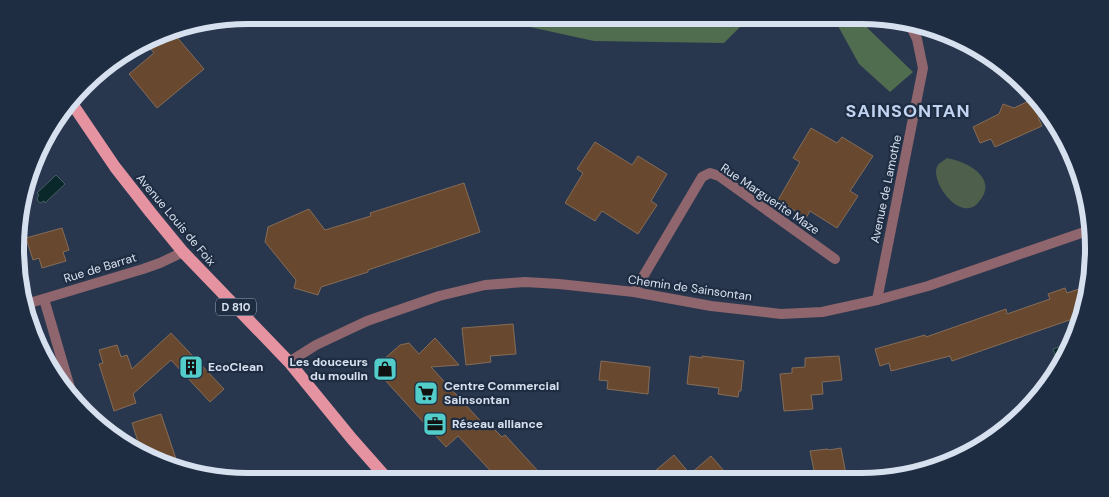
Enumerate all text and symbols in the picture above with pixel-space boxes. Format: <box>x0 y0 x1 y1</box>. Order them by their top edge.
district label: SAINSONTAN <box>845 99 971 123</box>
street label: Avenue de Lamothe <box>867 133 905 245</box>
street label: Rue Marguerite Maze <box>717 160 823 238</box>
street label: Avenue Louis de Foix <box>133 171 219 270</box>
street label: Rue de Barrat <box>62 249 139 287</box>
street label: Chemin de Sainsontan <box>627 271 753 305</box>
road number: D 810 <box>216 298 256 316</box>
building icon: EcoClean <box>178 354 204 380</box>
place label: Les douceurs du moulin <box>289 354 368 384</box>
shop icon: Les douceurs du moulin <box>372 356 398 382</box>
place label: EcoClean <box>208 359 263 375</box>
place label: Centre Commercial Sainsontan <box>444 378 559 408</box>
supermarket icon: Centre Commercial Sainsontan <box>413 380 439 406</box>
office icon: Réseau alliance <box>422 411 448 437</box>
place label: Réseau alliance <box>452 416 543 432</box>

